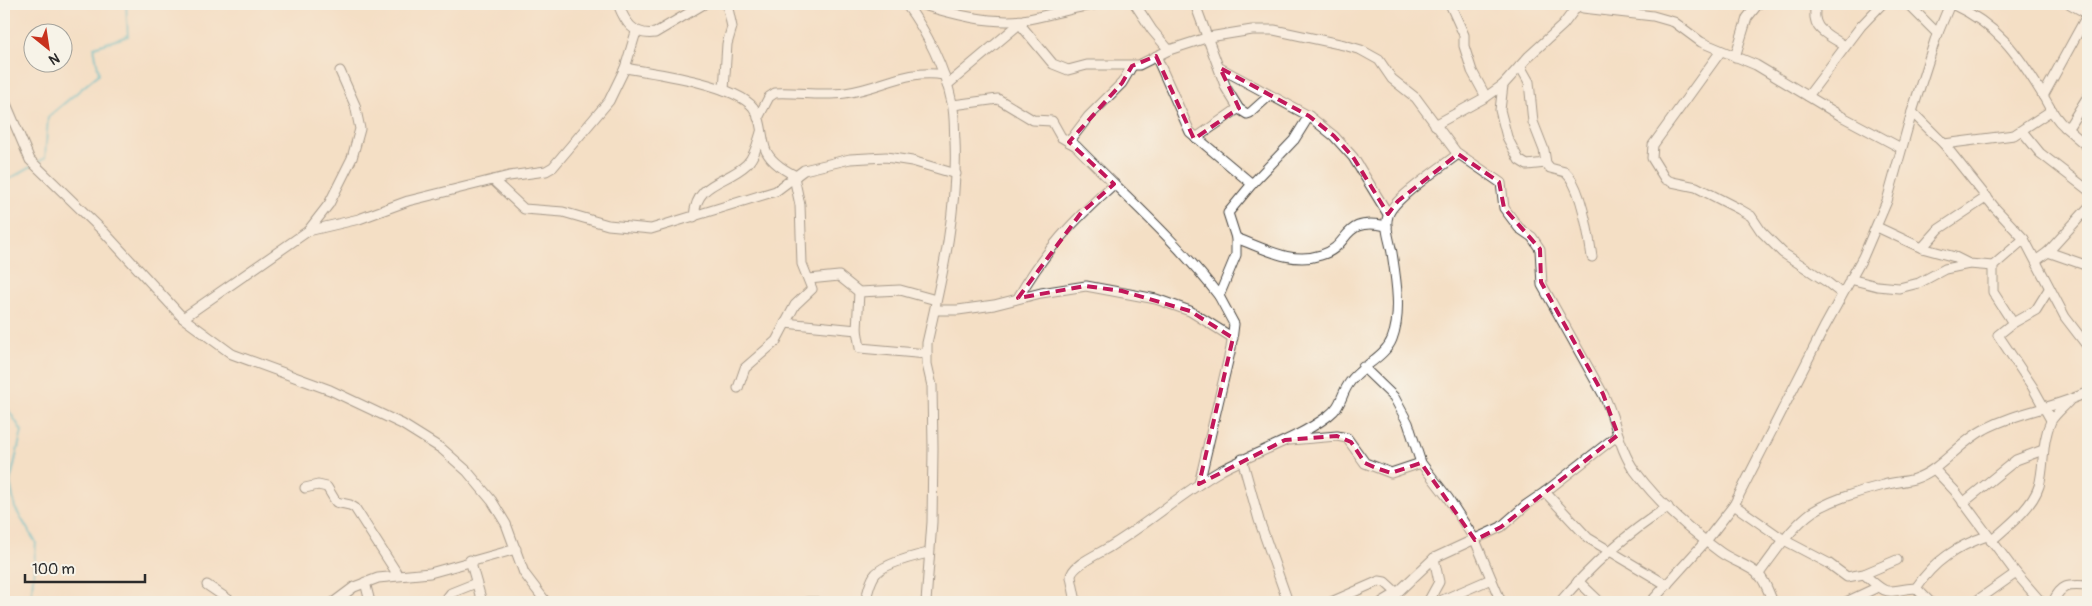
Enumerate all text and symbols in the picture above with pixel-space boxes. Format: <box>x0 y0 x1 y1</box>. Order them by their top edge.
north arrow <box>22 22 72 72</box>
text: N <box>46 49 63 69</box>
scale bar <box>25 551 145 583</box>
text: 100 m <box>32 560 75 579</box>

